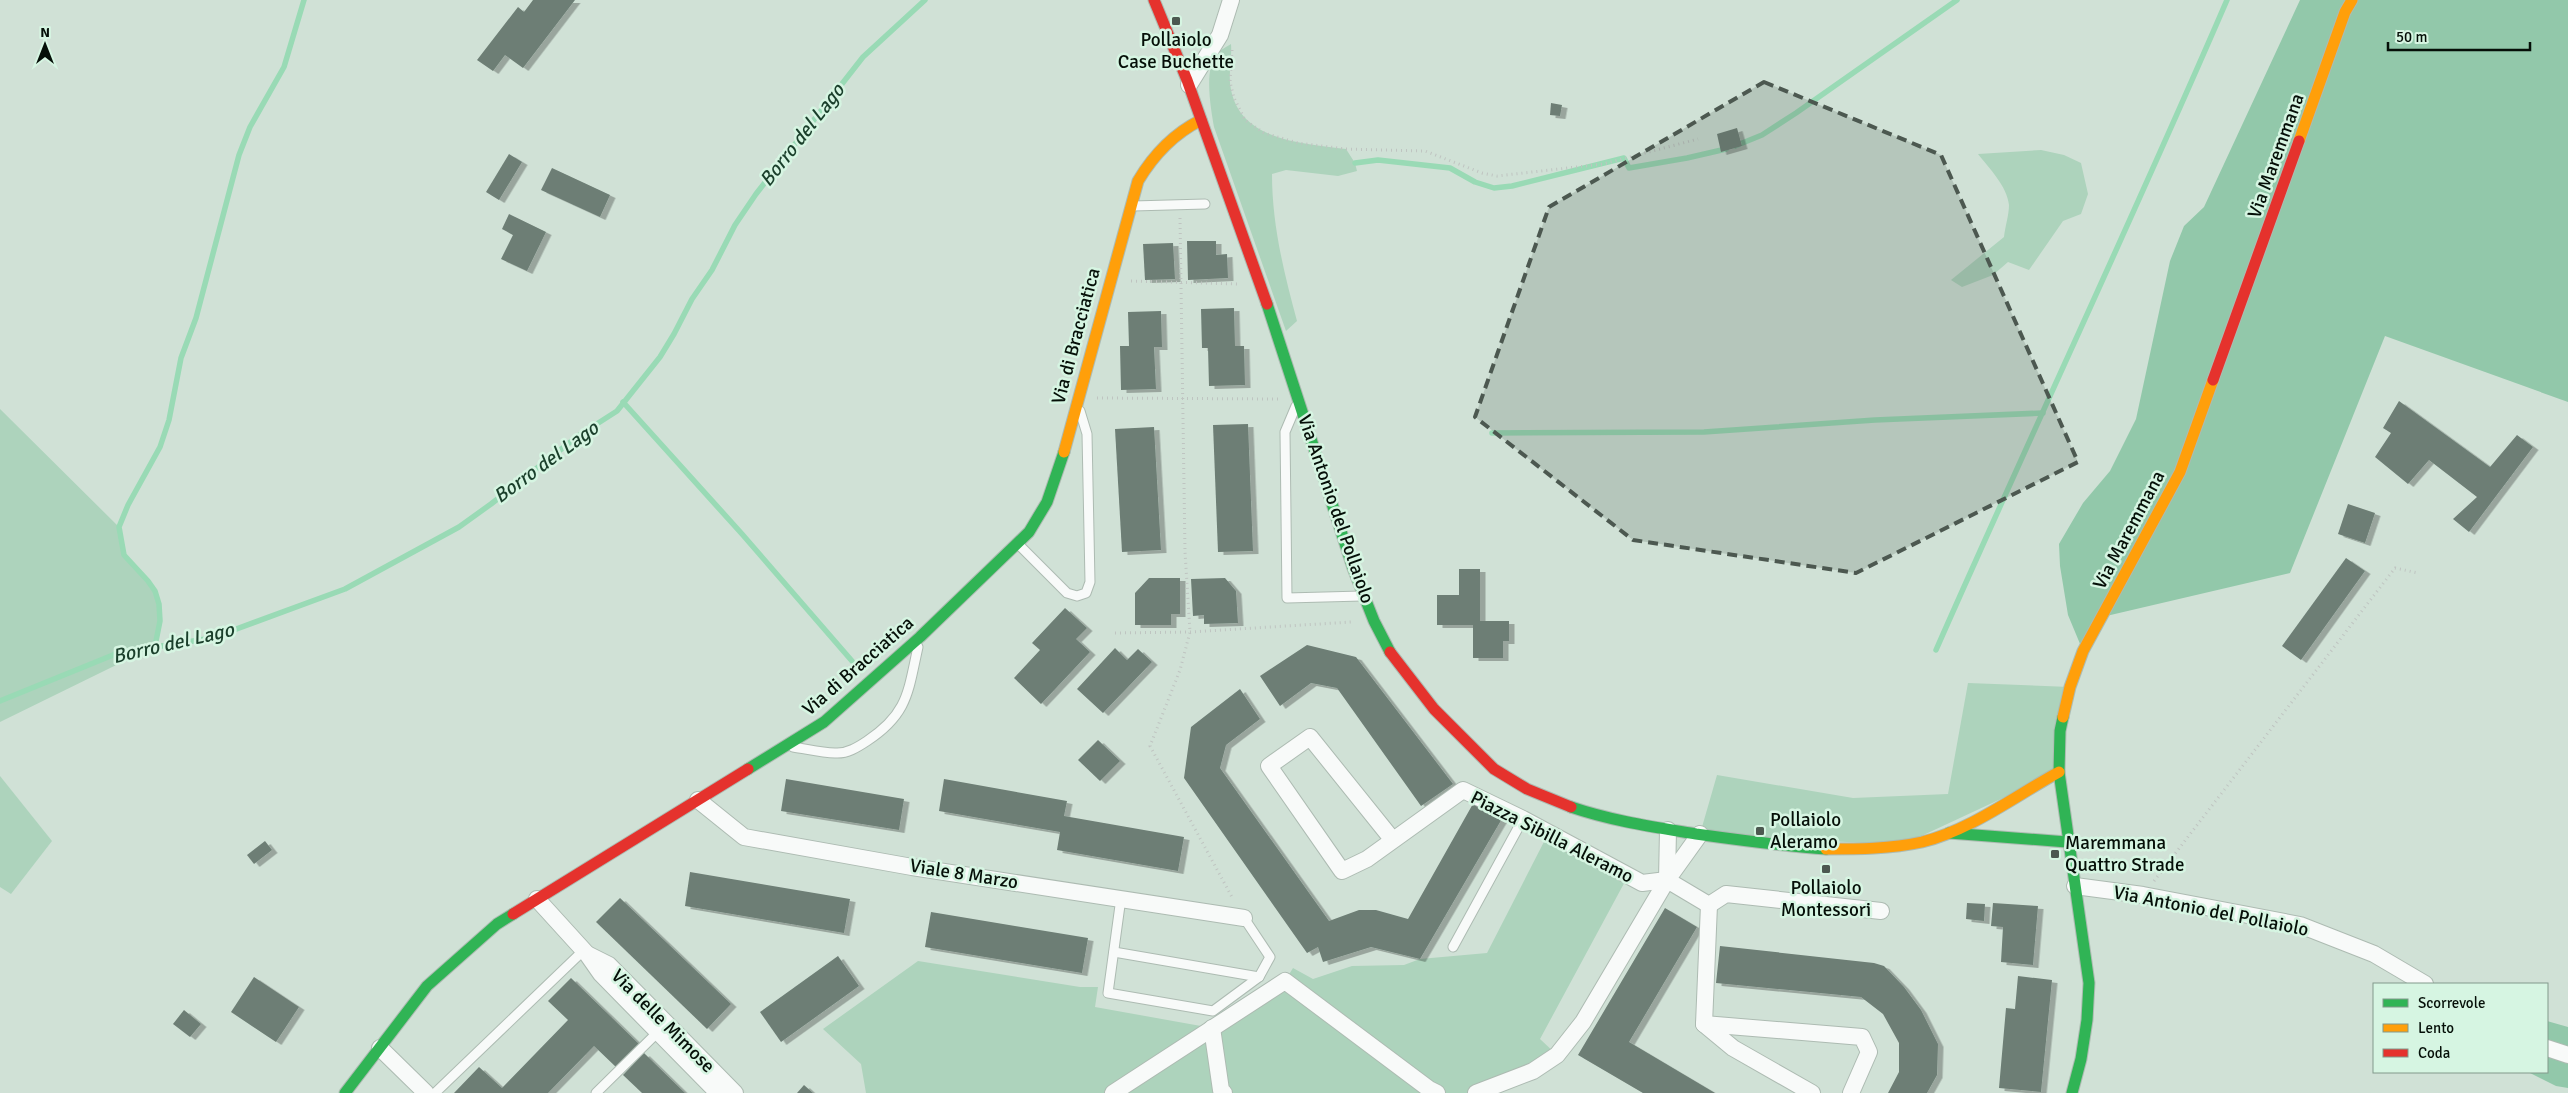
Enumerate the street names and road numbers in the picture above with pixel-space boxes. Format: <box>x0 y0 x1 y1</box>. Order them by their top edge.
street label: Via Maremmana <box>2242 90 2310 222</box>
street label: Via di Bracciatica <box>1046 265 1106 407</box>
street label: Via Antonio del Pollaiolo <box>1292 411 1380 607</box>
street label: Via Maremmana <box>2088 467 2170 593</box>
street label: Via di Bracciatica <box>797 611 919 721</box>
street label: Piazza Sibilla Aleramo <box>1466 785 1638 889</box>
street label: Viale 8 Marzo <box>908 854 1020 894</box>
street label: Via Antonio del Pollaiolo <box>2111 880 2311 942</box>
street label: Via delle Mimose <box>606 964 720 1078</box>

